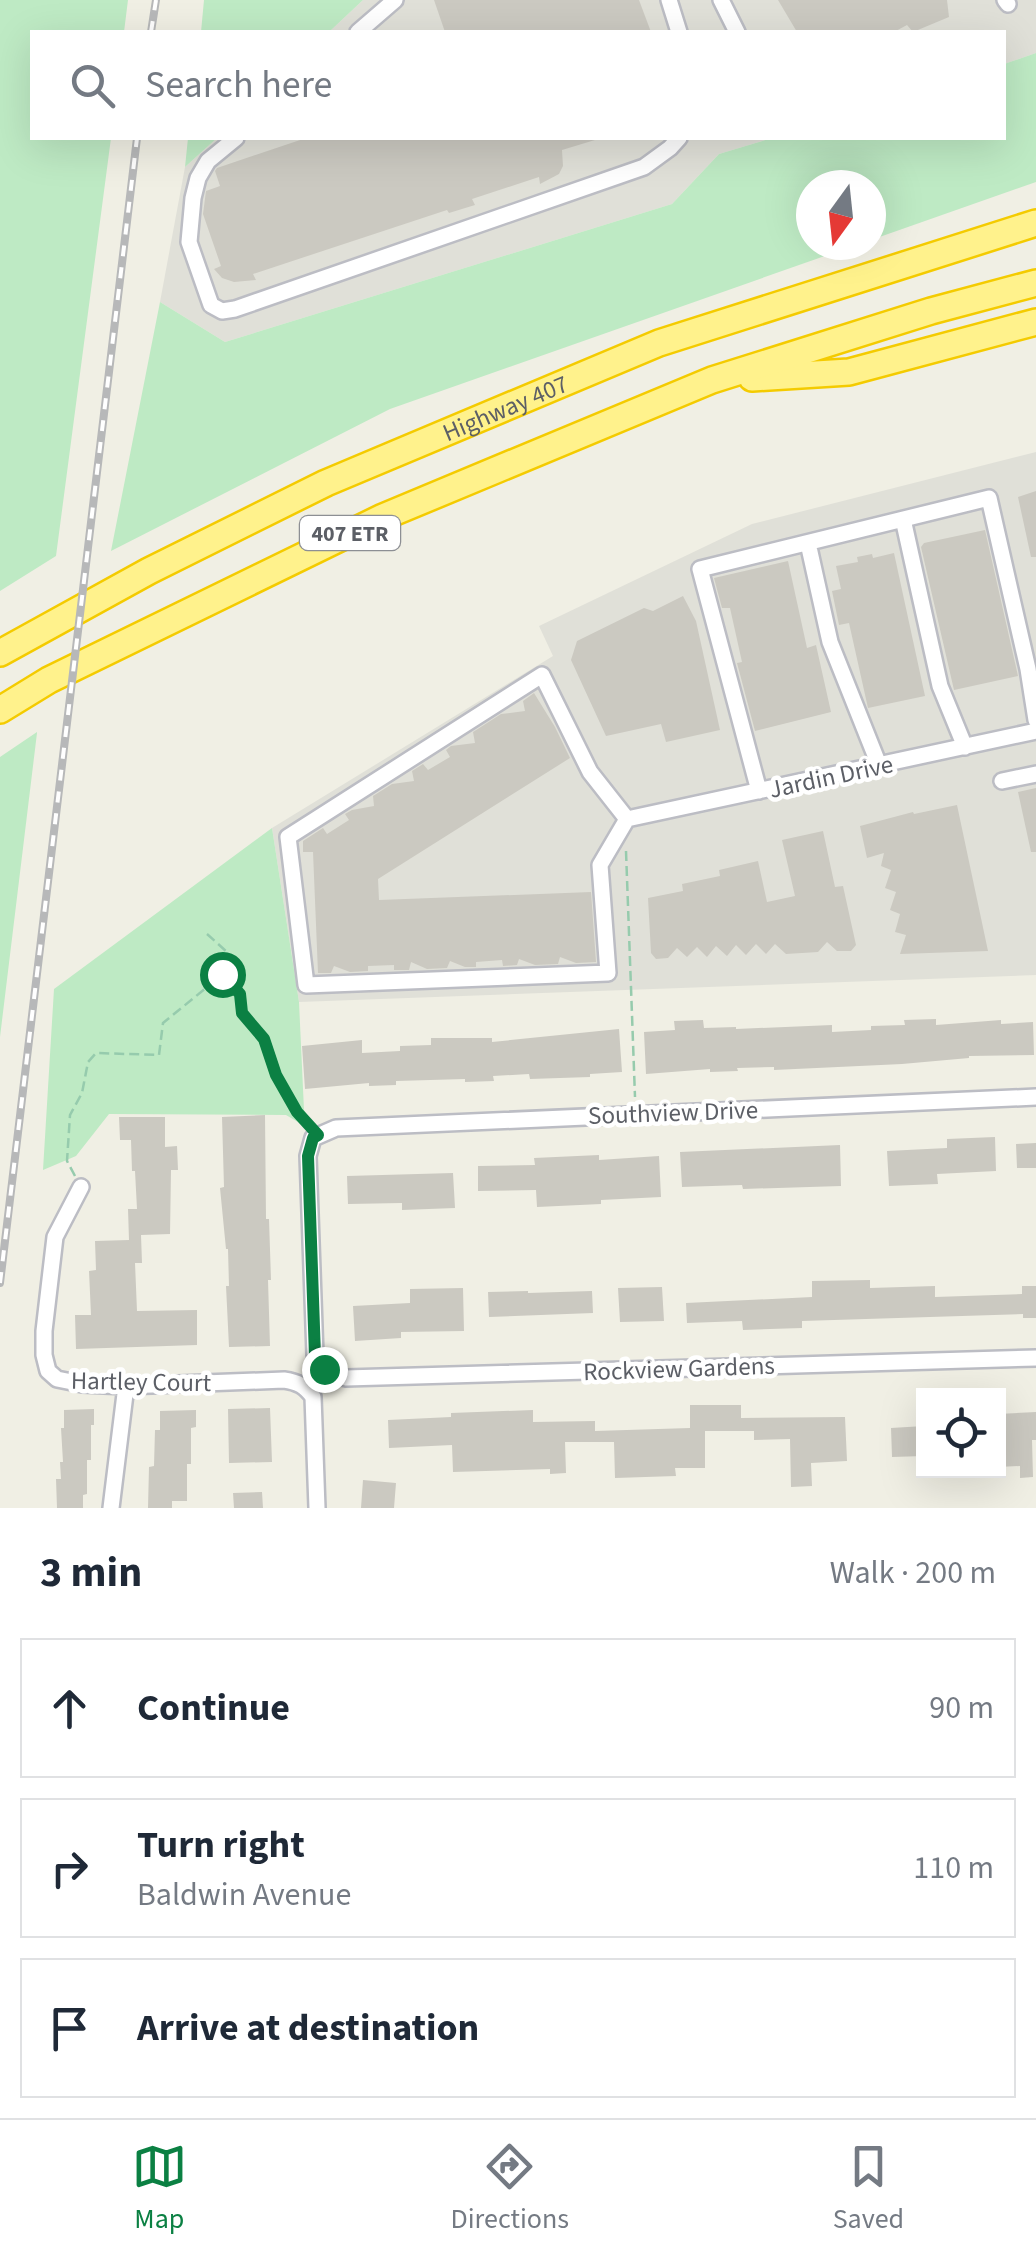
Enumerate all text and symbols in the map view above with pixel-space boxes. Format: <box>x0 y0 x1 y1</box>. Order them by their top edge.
search box <box>30 30 1006 140</box>
icon: search <box>65 58 120 113</box>
text: Search here <box>145 58 332 112</box>
north arrow <box>796 170 886 260</box>
street label: Highway 407 <box>437 366 574 451</box>
road number: 407 ETR <box>300 516 400 550</box>
street label: Jardin Drive <box>766 746 897 808</box>
route start <box>200 952 246 998</box>
street label: Southview Drive <box>587 1092 759 1134</box>
route end <box>302 1347 348 1393</box>
street label: Rockview Gardens <box>583 1348 775 1390</box>
street label: Hartley Court <box>71 1363 212 1401</box>
map controls <box>916 1388 1006 1478</box>
button: locate <box>916 1388 1006 1478</box>
text: 3 min <box>40 1543 142 1603</box>
text: Walk · 200 m <box>830 1550 996 1596</box>
icon: ahead <box>42 1681 97 1736</box>
text: Continue <box>137 1681 290 1735</box>
text: 90 m <box>929 1685 994 1731</box>
text: Turn right <box>137 1818 305 1872</box>
icon: right <box>42 1841 97 1896</box>
text: 110 m <box>913 1845 994 1891</box>
text: Baldwin Avenue <box>137 1872 351 1918</box>
icon: arrive <box>42 2001 97 2056</box>
text: Arrive at destination <box>137 2001 479 2055</box>
tab: Map <box>132 2139 187 2239</box>
tab: Directions <box>451 2139 569 2239</box>
tab: Saved <box>833 2139 904 2239</box>

